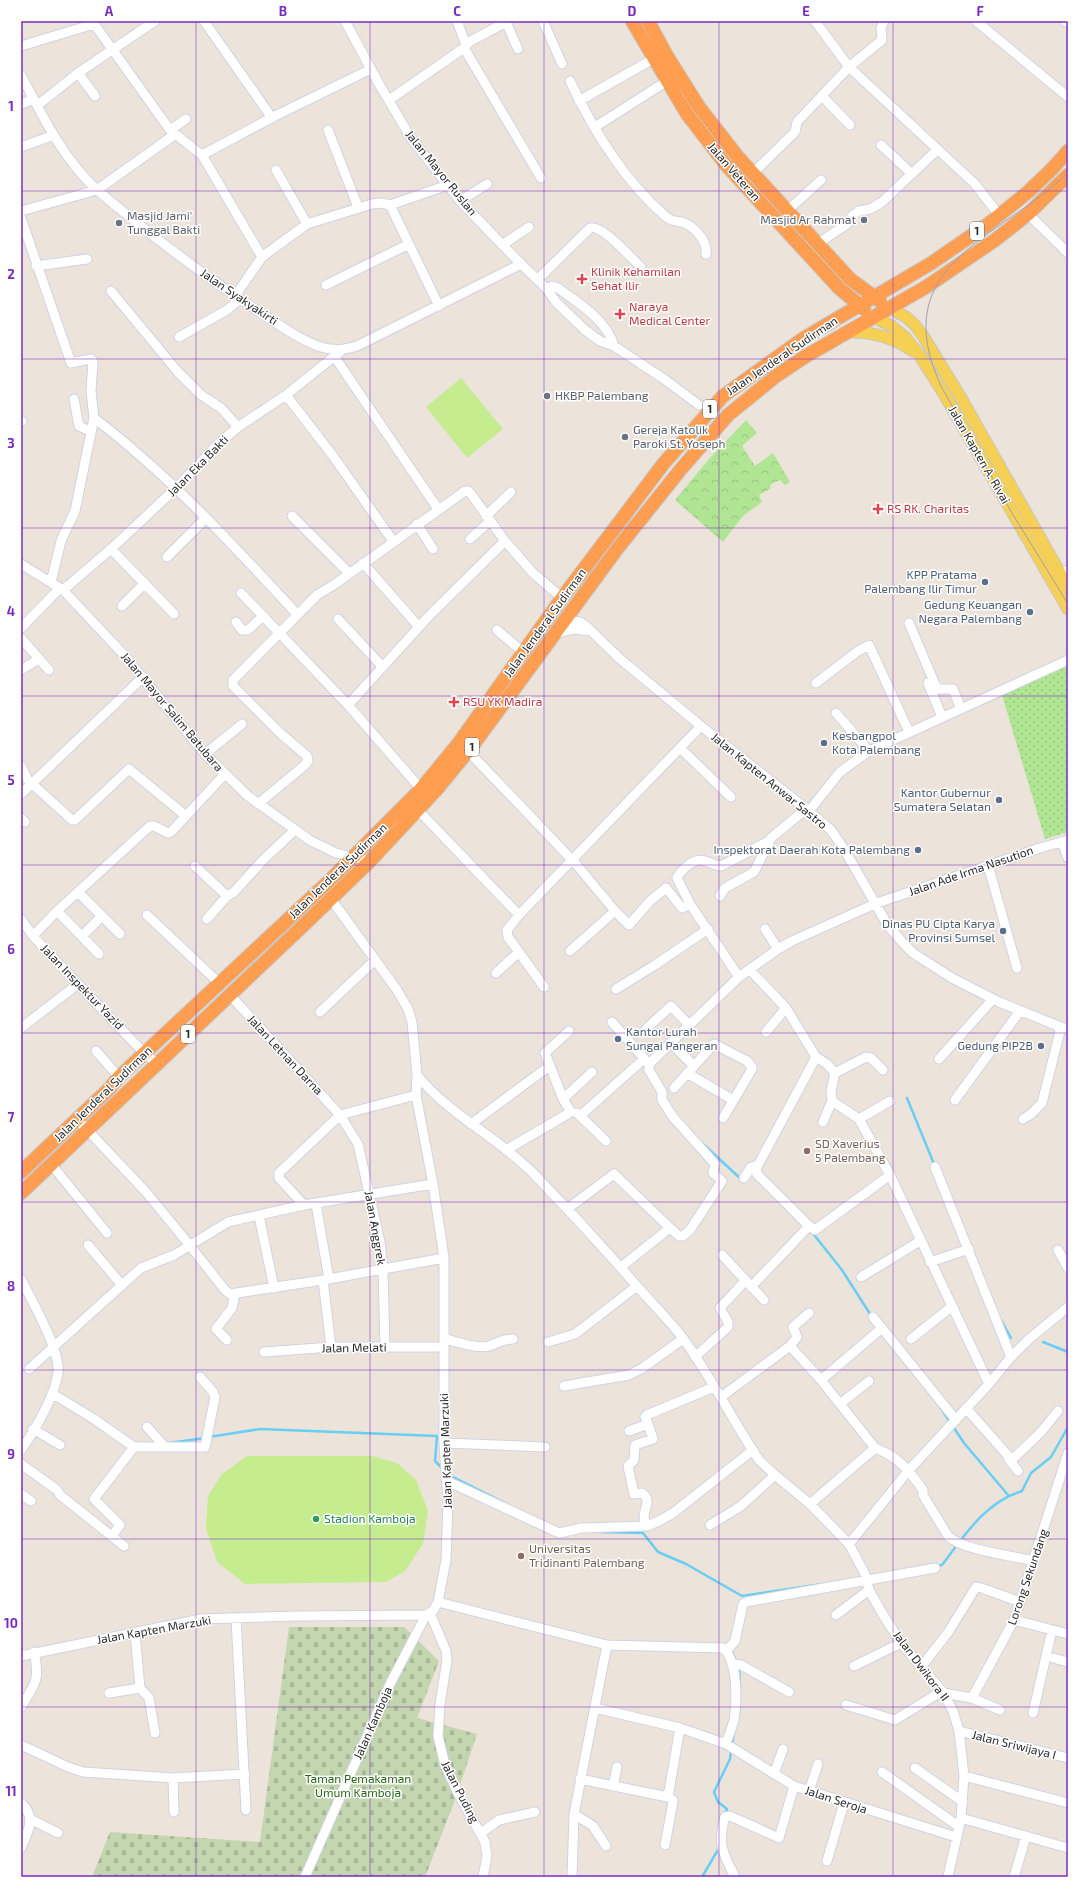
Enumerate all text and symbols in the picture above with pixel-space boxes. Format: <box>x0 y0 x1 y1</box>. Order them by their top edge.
text: A <box>105 3 114 19</box>
text: B <box>279 3 287 19</box>
text: C <box>453 3 461 19</box>
text: D <box>628 3 637 19</box>
text: E <box>802 3 810 19</box>
text: F <box>976 3 984 19</box>
text: 1 <box>8 98 14 114</box>
street label: Jalan Mayor Ruslan <box>403 127 480 218</box>
street label: Jalan Veteran <box>706 139 764 203</box>
place label: Masjid Jami' Tunggal Bakti <box>127 208 200 236</box>
place label: Masjid Ar Rahmat <box>760 212 856 227</box>
marker: Masjid Ar Rahmat <box>859 215 869 225</box>
marker: Masjid Jami' Tunggal Bakti <box>114 218 124 228</box>
road number: 1 <box>970 222 984 240</box>
place label: Klinik Kehamilan Sehat Ilir <box>591 264 681 292</box>
street label: Jalan Syakyakirti <box>198 265 281 327</box>
text: 2 <box>7 266 15 282</box>
marker: Klinik Kehamilan Sehat Ilir <box>576 273 588 285</box>
place label: Naraya Medical Center <box>629 299 710 327</box>
marker: Naraya Medical Center <box>614 308 626 320</box>
street label: Jalan Jenderal Sudirman <box>723 313 840 398</box>
place label: HKBP Palembang <box>555 388 649 402</box>
marker: HKBP Palembang <box>542 391 552 401</box>
road number: 1 <box>703 400 717 418</box>
street label: Jalan Kapten A. Rivai <box>946 403 1014 506</box>
place label: Gereja Katolik Paroki St. Yoseph <box>633 422 726 450</box>
street label: Jalan Eka Bakti <box>164 432 231 499</box>
marker: Gereja Katolik Paroki St. Yoseph <box>620 432 630 442</box>
text: 3 <box>7 435 15 451</box>
place label: RS RK. Charitas <box>887 501 969 515</box>
marker: RS RK. Charitas <box>872 503 884 515</box>
street label: Jalan Jenderal Sudirman <box>500 565 588 679</box>
place label: KPP Pratama Palembang Ilir Timur <box>864 567 977 595</box>
marker: KPP Pratama Palembang Ilir Timur <box>980 577 990 587</box>
place label: Gedung Keuangan Negara Palembang <box>919 597 1022 625</box>
text: 4 <box>7 603 15 619</box>
marker: Gedung Keuangan Negara Palembang <box>1025 607 1035 617</box>
street label: Jalan Mayor Salim Batubara <box>119 649 227 774</box>
place label: RSU YK Madira <box>463 694 542 708</box>
marker: RSU YK Madira <box>448 696 460 708</box>
place label: Kesbangpol Kota Palembang <box>832 728 921 756</box>
street label: Jalan Kapten Anwar Sastro <box>709 729 831 831</box>
road number: 1 <box>465 738 479 756</box>
marker: Kesbangpol Kota Palembang <box>819 738 829 748</box>
text: 5 <box>7 772 15 788</box>
place label: Kantor Gubernur Sumatera Selatan <box>894 785 991 813</box>
marker: Kantor Gubernur Sumatera Selatan <box>994 795 1004 805</box>
street label: Jalan Jenderal Sudirman <box>285 820 389 921</box>
place label: Inspektorat Daerah Kota Palembang <box>713 842 910 856</box>
street label: Jalan Ade Irma Nasution <box>907 842 1035 898</box>
marker: Inspektorat Daerah Kota Palembang <box>913 845 923 855</box>
place label: Dinas PU Cipta Karya Provinsi Sumsel <box>882 916 995 944</box>
marker: Dinas PU Cipta Karya Provinsi Sumsel <box>998 926 1008 936</box>
text: 6 <box>7 941 15 957</box>
street label: Jalan Inspektur Yazid <box>38 941 127 1032</box>
street label: Jalan Letnan Darna <box>245 1012 326 1097</box>
place label: Kantor Lurah Sungai Pangeran <box>626 1024 718 1052</box>
road number: 1 <box>181 1025 195 1043</box>
marker: Kantor Lurah Sungai Pangeran <box>613 1034 623 1044</box>
place label: Gedung PIP2B <box>957 1038 1033 1052</box>
marker: Gedung PIP2B <box>1036 1041 1046 1051</box>
street label: Jalan Jenderal Sudirman <box>50 1043 154 1144</box>
text: 7 <box>8 1109 15 1125</box>
place label: SD Xaverius 5 Palembang <box>815 1136 886 1164</box>
marker: SD Xaverius 5 Palembang <box>802 1146 812 1156</box>
street label: Jalan Anggrek <box>363 1190 389 1266</box>
text: 8 <box>7 1278 15 1294</box>
street label: Jalan Melati <box>321 1339 387 1355</box>
street label: Jalan Kapten Marzuki <box>436 1393 454 1509</box>
text: 9 <box>7 1446 15 1462</box>
place label: Stadion Kamboja <box>324 1511 416 1526</box>
marker: Stadion Kamboja <box>311 1514 321 1524</box>
street label: Lorong Sekundang <box>1004 1526 1050 1627</box>
place label: Universitas Tridinanti Palembang <box>529 1541 645 1569</box>
marker: Universitas Tridinanti Palembang <box>516 1551 526 1561</box>
street label: Jalan Kapten Marzuki <box>96 1612 212 1646</box>
text: 10 <box>4 1615 18 1631</box>
street label: Jalan Dwikora II <box>891 1627 953 1703</box>
street label: Jalan Kamboja <box>350 1684 395 1761</box>
street label: Jalan Sriwijaya I <box>971 1727 1058 1762</box>
street label: Jalan Puding <box>439 1758 483 1825</box>
park label: Taman Pemakaman Umum Kamboja <box>305 1771 411 1800</box>
street label: Jalan Seroja <box>803 1782 869 1817</box>
text: 11 <box>5 1783 17 1799</box>

